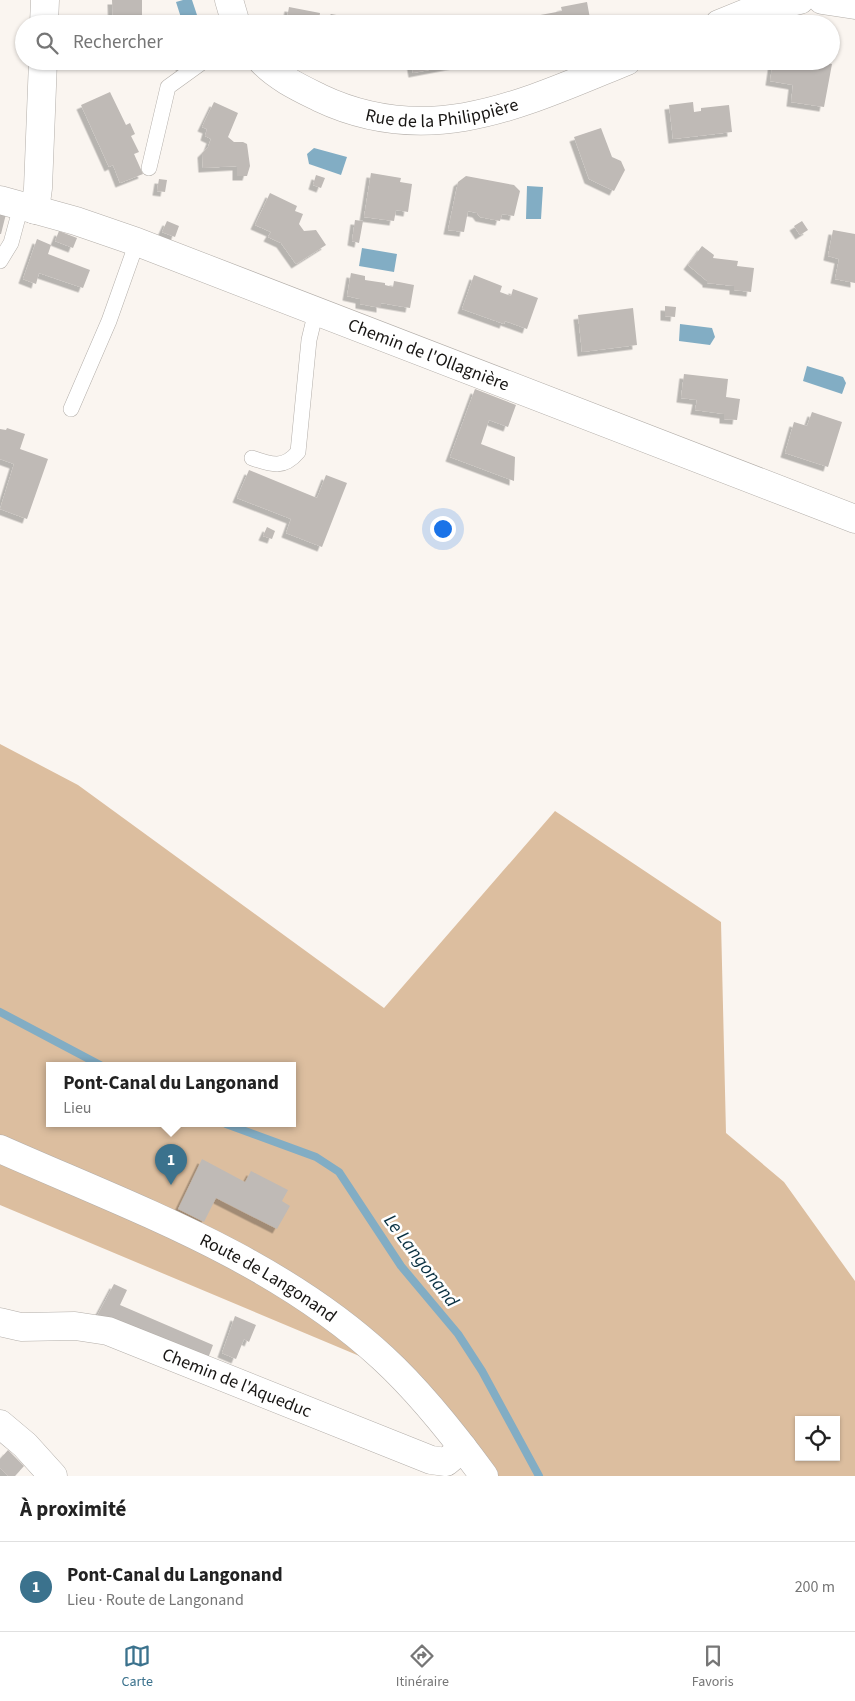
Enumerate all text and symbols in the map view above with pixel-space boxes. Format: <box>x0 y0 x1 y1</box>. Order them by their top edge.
search box <box>15 15 840 70</box>
icon: search <box>33 29 61 57</box>
text: Rechercher <box>73 29 163 56</box>
street label: Rue de la Philippière <box>363 92 522 134</box>
street label: Chemin de l'Ollagnière <box>344 313 513 397</box>
your location <box>430 516 456 542</box>
popup <box>46 1062 296 1127</box>
text: Pont-Canal du Langonand <box>63 1070 279 1097</box>
text: Lieu <box>63 1097 92 1119</box>
pin: 1 <box>155 1144 187 1185</box>
water label: Le Langonand <box>377 1209 465 1314</box>
street label: Route de Langonand <box>195 1228 342 1328</box>
street label: Chemin de l'Aqueduc <box>158 1342 315 1424</box>
map controls <box>795 1416 840 1461</box>
button: locate <box>795 1416 840 1461</box>
text: À proximité <box>20 1494 126 1524</box>
text: Pont-Canal du Langonand <box>67 1562 283 1589</box>
text: 1 <box>32 1576 40 1598</box>
text: 200 m <box>795 1576 835 1598</box>
text: Lieu · Route de Langonand <box>67 1589 244 1611</box>
tab: Carte <box>121 1642 153 1692</box>
tab: Itinéraire <box>396 1642 449 1692</box>
tab: Favoris <box>692 1642 734 1692</box>

